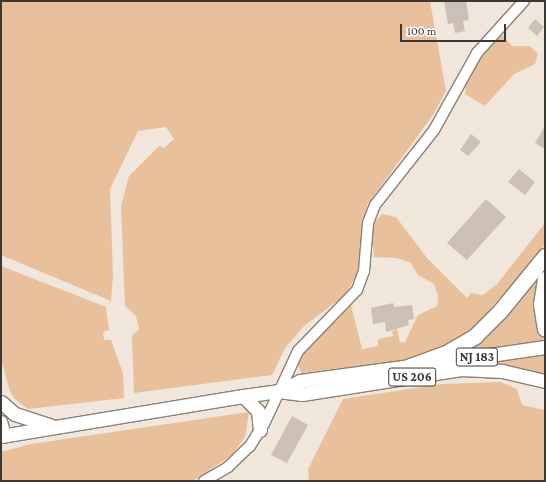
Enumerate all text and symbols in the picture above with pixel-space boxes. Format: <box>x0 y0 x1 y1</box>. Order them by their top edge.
scale bar <box>402 16 508 42</box>
text: 100 m <box>407 24 436 38</box>
road number: NJ 183 <box>455 346 499 368</box>
road number: US 206 <box>388 366 436 388</box>

